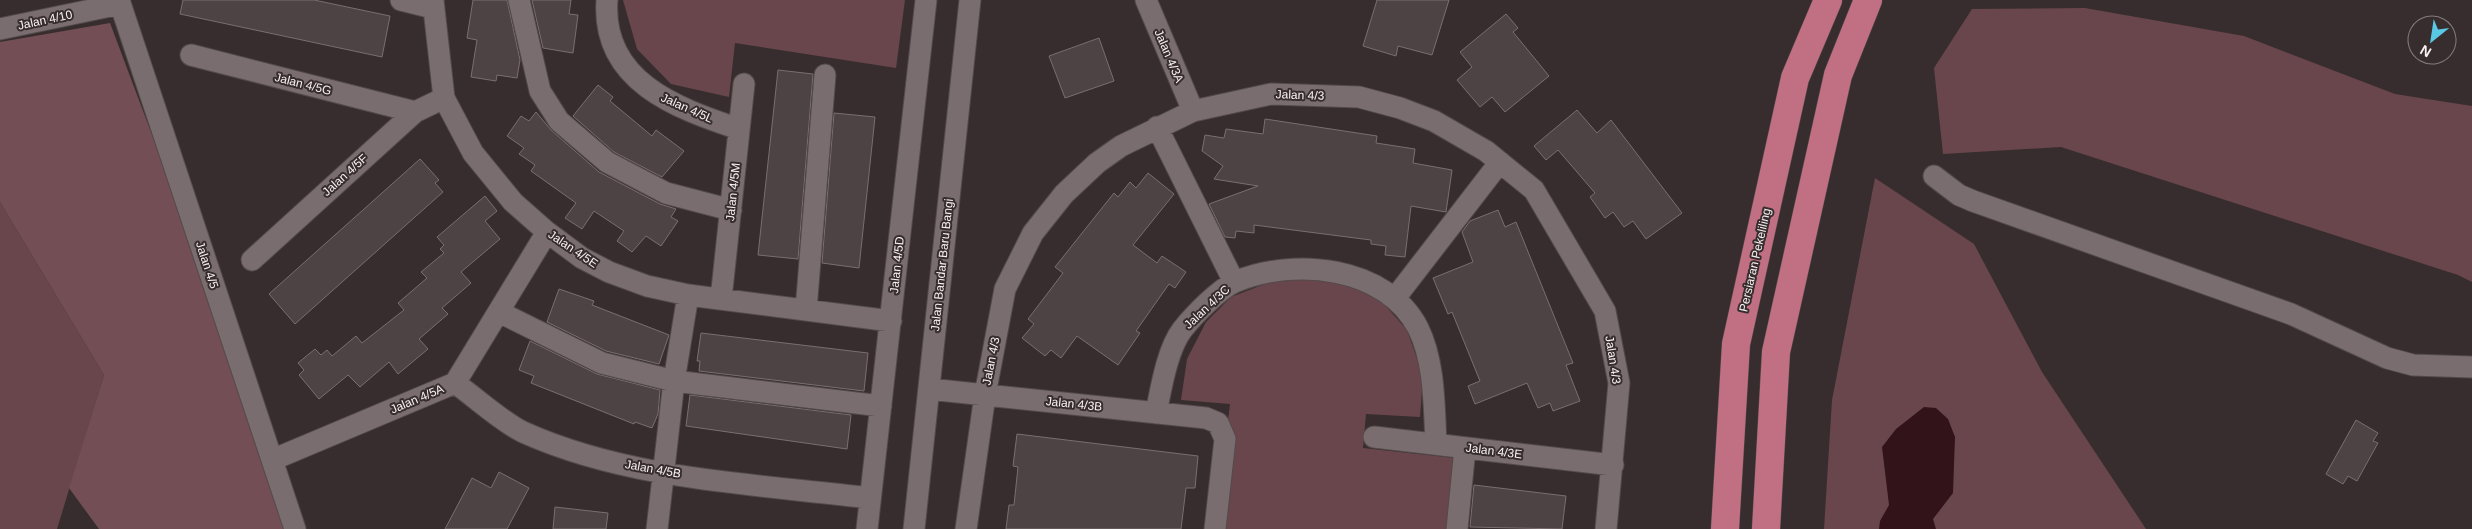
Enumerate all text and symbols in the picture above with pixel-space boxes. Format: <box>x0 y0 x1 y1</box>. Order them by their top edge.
street label: Jalan 4/10 <box>16 7 74 33</box>
north arrow <box>2407 15 2457 65</box>
street label: Jalan 4/3A <box>1151 27 1187 85</box>
text: N <box>2417 42 2434 61</box>
street label: Jalan 4/5G <box>273 70 333 98</box>
street label: Jalan 4/3 <box>1275 87 1325 103</box>
street label: Jalan 4/5L <box>659 90 715 126</box>
street label: Jalan 4/5F <box>319 151 371 199</box>
street label: Jalan 4/5M <box>723 162 743 222</box>
street label: Jalan Bandar Baru Bangi <box>928 198 956 332</box>
street label: Persiaran Pekeliling <box>1736 207 1774 313</box>
street label: Jalan 4/5E <box>546 227 600 271</box>
street label: Jalan 4/5D <box>887 235 907 294</box>
street label: Jalan 4/5 <box>193 240 221 291</box>
street label: Jalan 4/3C <box>1181 282 1233 332</box>
street label: Jalan 4/3 <box>979 335 1003 386</box>
street label: Jalan 4/3 <box>1602 335 1624 385</box>
street label: Jalan 4/5A <box>388 381 446 417</box>
street label: Jalan 4/3B <box>1045 394 1103 414</box>
street label: Jalan 4/3E <box>1465 441 1523 461</box>
street label: Jalan 4/5B <box>624 457 682 481</box>

